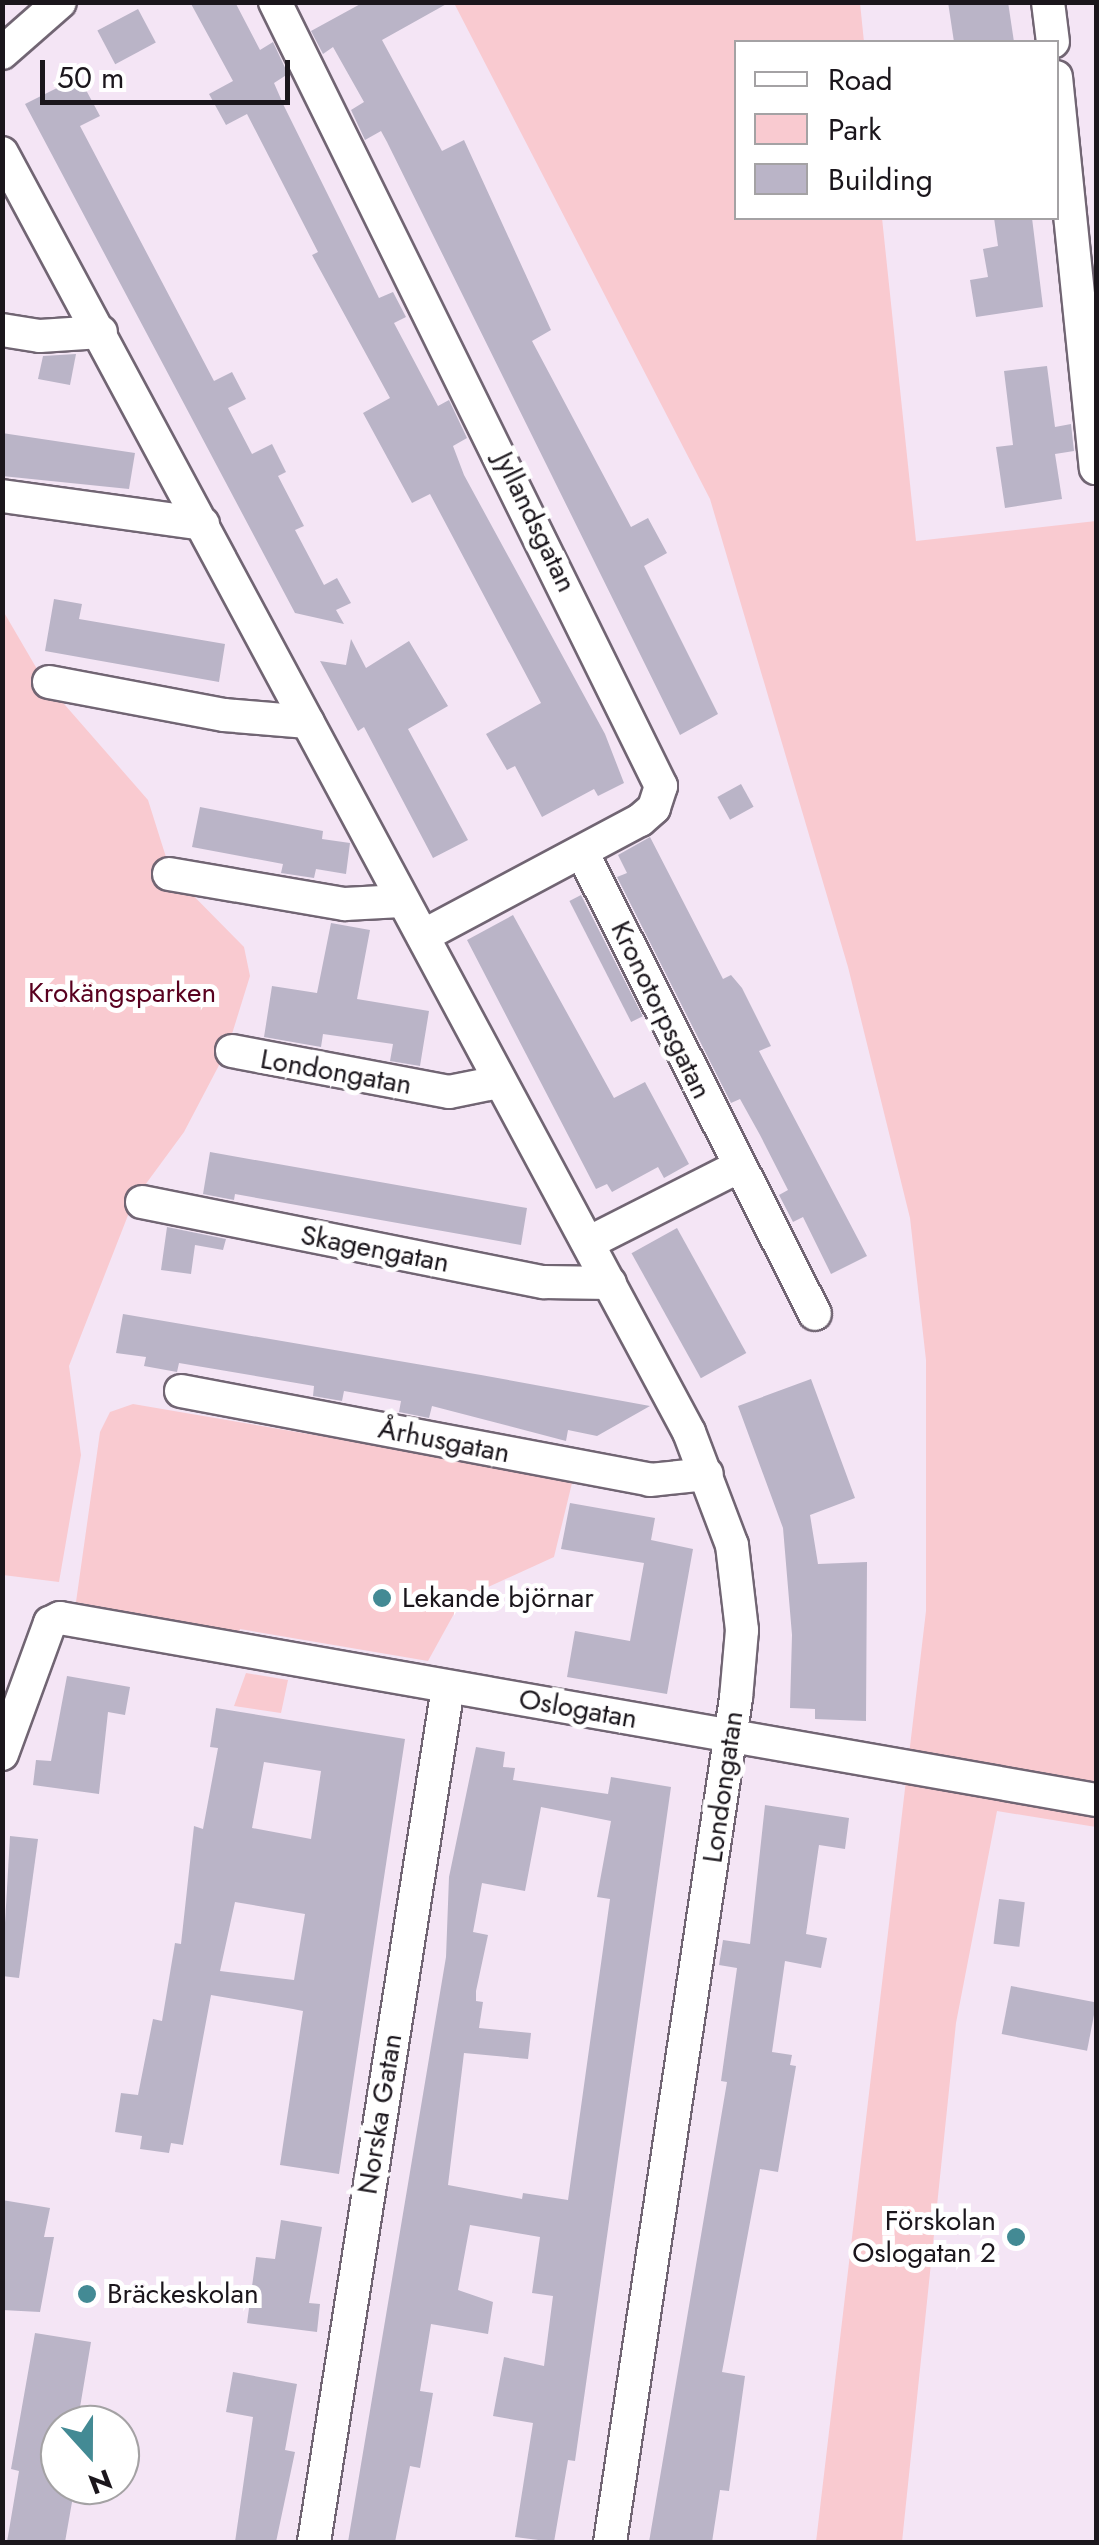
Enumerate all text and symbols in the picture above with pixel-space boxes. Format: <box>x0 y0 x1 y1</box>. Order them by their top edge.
scale bar <box>45 40 295 102</box>
legend <box>734 40 1059 220</box>
text: 50 m <box>57 56 124 99</box>
text: Road <box>828 58 893 101</box>
text: Park <box>828 108 881 151</box>
text: Building <box>828 158 933 201</box>
street label: Jyllandsgatan <box>487 446 583 598</box>
street label: Kronotorpsgatan <box>603 916 719 1104</box>
park label: Krokängsparken <box>28 976 216 1010</box>
street label: Londongatan <box>258 1042 414 1102</box>
street label: Skagengatan <box>298 1218 452 1280</box>
street label: Århusgatan <box>375 1412 513 1470</box>
place label: Lekande björnar <box>402 1581 594 1615</box>
marker: Lekande björnar <box>371 1587 393 1609</box>
street label: Oslogatan <box>516 1682 640 1736</box>
street label: Londongatan <box>696 1709 750 1865</box>
street label: Norska Gatan <box>351 2031 409 2197</box>
place label: Förskolan Oslogatan 2 <box>852 2204 996 2270</box>
marker: Förskolan Oslogatan 2 <box>1005 2226 1027 2248</box>
place label: Bräckeskolan <box>107 2277 259 2311</box>
marker: Bräckeskolan <box>76 2283 98 2305</box>
north arrow <box>40 2405 140 2505</box>
text: N <box>82 2458 118 2505</box>

